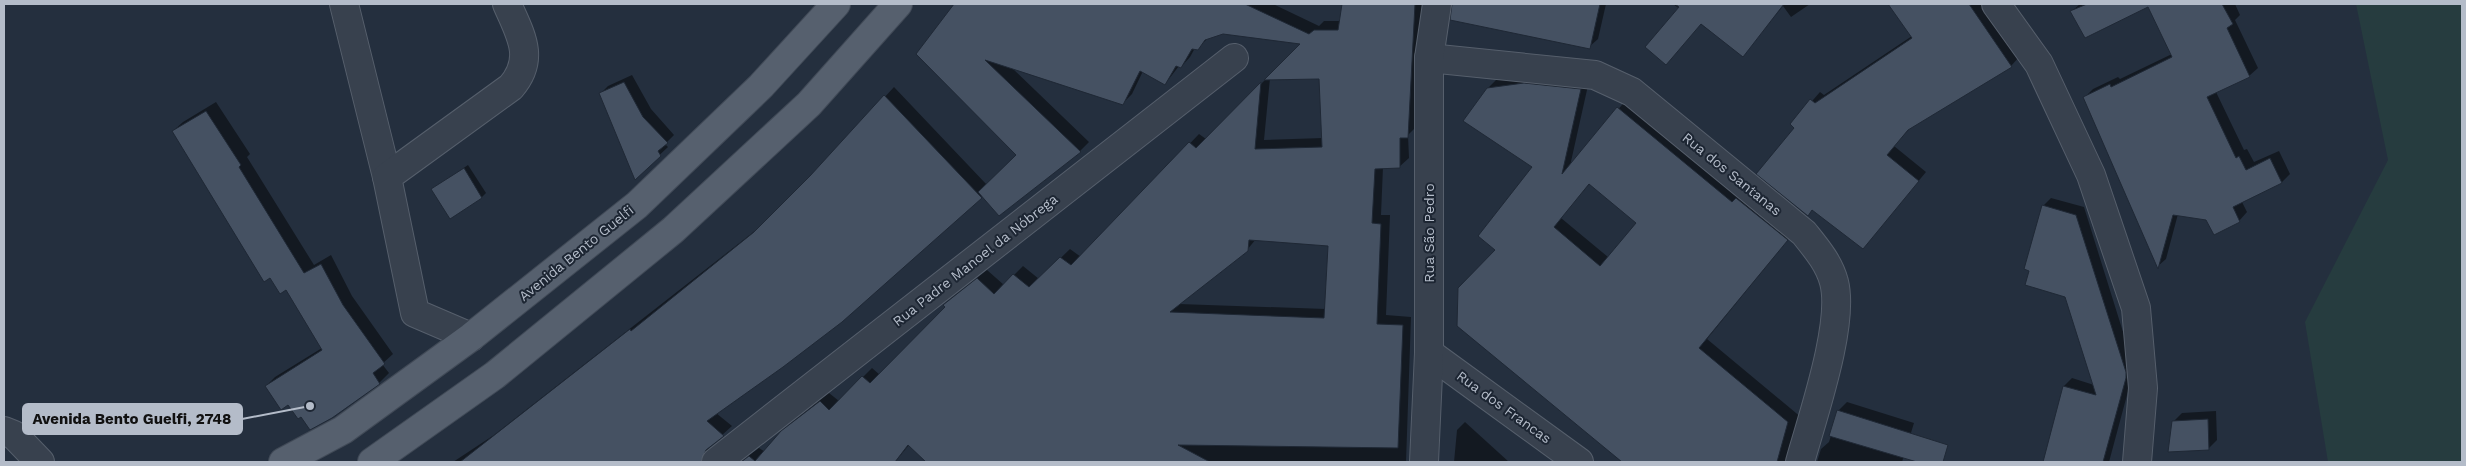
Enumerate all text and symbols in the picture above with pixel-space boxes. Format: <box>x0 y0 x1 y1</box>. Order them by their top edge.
street label: Rua dos Santanas <box>1679 129 1785 219</box>
street label: Rua São Pedro <box>1421 183 1437 283</box>
street label: Rua Padre Manoel da Nóbrega <box>889 191 1061 329</box>
street label: Avenida Bento Guelfi <box>515 202 637 304</box>
street label: Rua dos Francas <box>1454 367 1554 447</box>
callout: Avenida Bento Guelfi, 2748 <box>23 404 242 434</box>
text: Avenida Bento Guelfi, 2748 <box>33 410 231 428</box>

